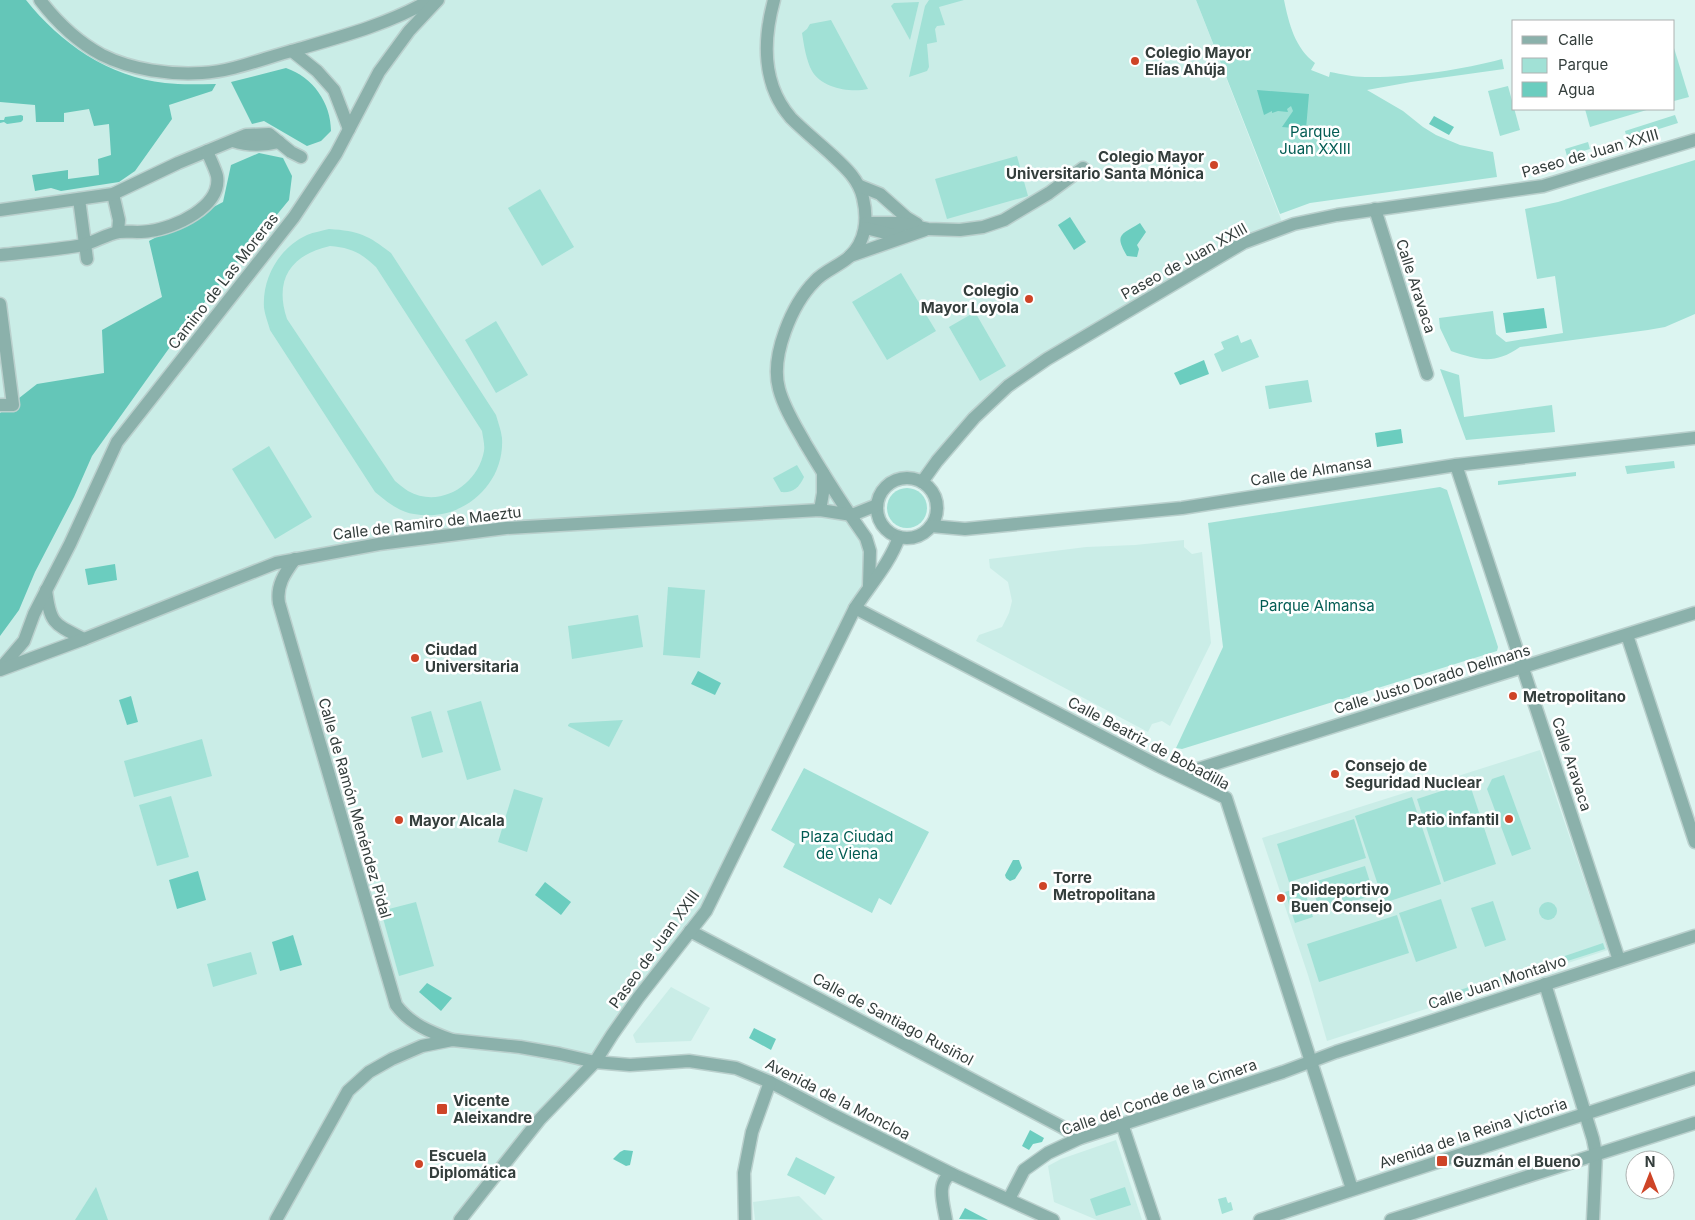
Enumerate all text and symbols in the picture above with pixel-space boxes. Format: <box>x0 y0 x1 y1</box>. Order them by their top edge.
legend <box>1512 20 1675 110</box>
text: Calle <box>1558 30 1593 49</box>
place label: Colegio Mayor Elías Ahúja <box>1145 43 1251 79</box>
marker: Colegio Mayor Elías Ahúja <box>1129 55 1141 67</box>
text: Parque <box>1558 55 1608 74</box>
text: Agua <box>1558 80 1595 99</box>
park label: Parque Juan XXIII <box>1279 122 1351 158</box>
street label: Paseo de Juan XXIII <box>1519 124 1661 182</box>
place label: Colegio Mayor Universitario Santa Mónica <box>1006 147 1204 183</box>
marker: Colegio Mayor Universitario Santa Mónica <box>1208 159 1220 171</box>
street label: Camino de Las Moreras <box>164 209 282 353</box>
street label: Paseo de Juan XXIII <box>1118 218 1250 304</box>
street label: Calle Aravaca <box>1392 237 1440 335</box>
place label: Colegio Mayor Loyola <box>921 281 1019 317</box>
marker: Colegio Mayor Loyola <box>1023 293 1035 305</box>
street label: Calle de Almansa <box>1249 452 1373 490</box>
street label: Calle de Ramiro de Maeztu <box>332 502 522 544</box>
park label: Parque Almansa <box>1259 596 1375 615</box>
place label: Ciudad Universitaria <box>425 640 519 676</box>
street label: Calle Justo Dorado Dellmans <box>1331 640 1533 718</box>
marker: Ciudad Universitaria <box>409 652 421 664</box>
place label: Metropolitano <box>1523 687 1626 706</box>
marker: Metropolitano <box>1507 690 1519 702</box>
street label: Calle Beatriz de Bobadilla <box>1065 692 1233 794</box>
street label: Calle de Ramón Menéndez Pidal <box>314 696 396 920</box>
street label: Calle Aravaca <box>1548 715 1596 813</box>
place label: Consejo de Seguridad Nuclear <box>1345 756 1482 792</box>
marker: Consejo de Seguridad Nuclear <box>1329 768 1341 780</box>
place label: Patio infantil <box>1408 810 1499 829</box>
place label: Mayor Alcala <box>409 811 505 830</box>
marker: Patio infantil <box>1503 813 1515 825</box>
marker: Mayor Alcala <box>393 814 405 826</box>
park label: Plaza Ciudad de Viena <box>801 827 893 863</box>
place label: Torre Metropolitana <box>1053 868 1155 904</box>
marker: Torre Metropolitana <box>1037 880 1049 892</box>
place label: Polideportivo Buen Consejo <box>1291 880 1392 916</box>
street label: Paseo de Juan XXIII <box>605 886 703 1012</box>
marker: Polideportivo Buen Consejo <box>1275 892 1287 904</box>
street label: Calle Juan Montalvo <box>1425 951 1569 1013</box>
street label: Calle de Santiago Rusiñol <box>809 968 977 1070</box>
street label: Avenida de la Moncloa <box>762 1054 914 1144</box>
street label: Calle del Conde de la Cimera <box>1059 1055 1259 1139</box>
place label: Vicente Aleixandre <box>453 1091 532 1127</box>
street label: Avenida de la Reina Victoria <box>1377 1094 1569 1172</box>
marker: Vicente Aleixandre <box>435 1102 449 1116</box>
place label: Escuela Diplomática <box>429 1146 516 1182</box>
north arrow <box>1625 1150 1675 1200</box>
place label: Guzmán el Bueno <box>1453 1152 1581 1171</box>
text: N <box>1645 1153 1655 1170</box>
marker: Guzmán el Bueno <box>1435 1154 1449 1168</box>
marker: Escuela Diplomática <box>413 1158 425 1170</box>

